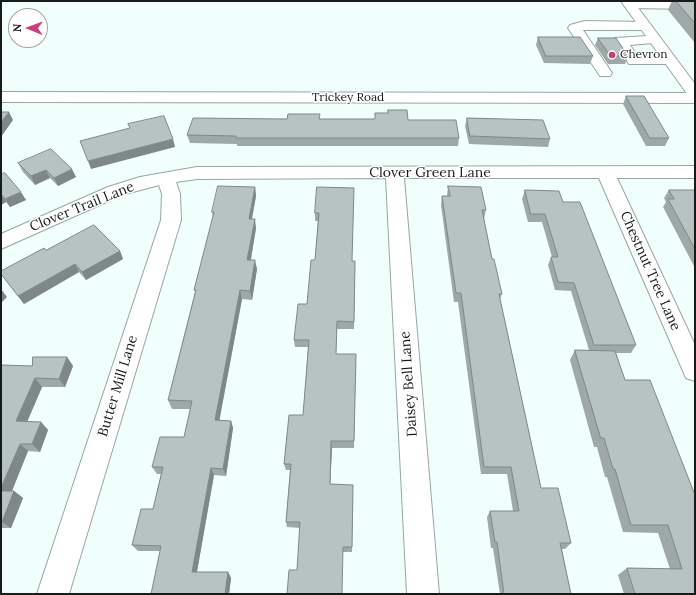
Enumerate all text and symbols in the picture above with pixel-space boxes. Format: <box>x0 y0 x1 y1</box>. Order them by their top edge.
north arrow <box>8 8 48 48</box>
text: N <box>10 23 24 32</box>
place label: Chevron <box>620 48 667 62</box>
marker: Chevron <box>607 50 617 60</box>
street label: Trickey Road <box>312 91 384 105</box>
street label: Clover Green Lane <box>369 165 491 181</box>
street label: Clover Trail Lane <box>27 178 137 236</box>
street label: Chestnut Tree Lane <box>616 209 684 333</box>
street label: Daisey Bell Lane <box>397 331 421 437</box>
street label: Butter Mill Lane <box>95 333 141 439</box>

